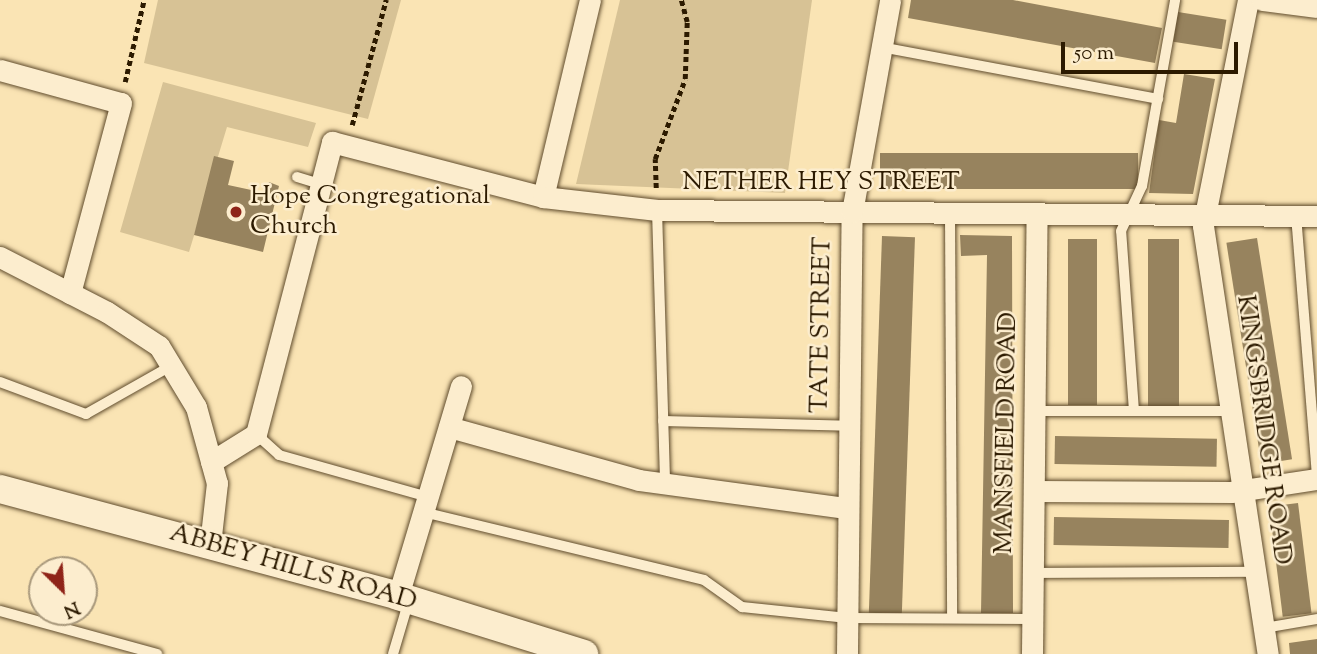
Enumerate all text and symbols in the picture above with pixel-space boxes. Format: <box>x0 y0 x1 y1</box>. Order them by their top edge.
scale bar <box>1065 28 1242 72</box>
text: 50 m <box>1074 39 1114 69</box>
street label: NETHER HEY STREET <box>682 167 960 199</box>
place label: Hope Congregational Church <box>250 181 490 242</box>
marker: Hope Congregational Church <box>228 204 244 220</box>
street label: TATE STREET <box>805 237 839 413</box>
street label: KINGSBRIDGE ROAD <box>1229 293 1297 567</box>
street label: MANSFIELD ROAD <box>989 312 1025 554</box>
street label: ABBEY HILLS ROAD <box>166 518 420 618</box>
north arrow <box>28 556 98 626</box>
text: N <box>59 593 84 624</box>

